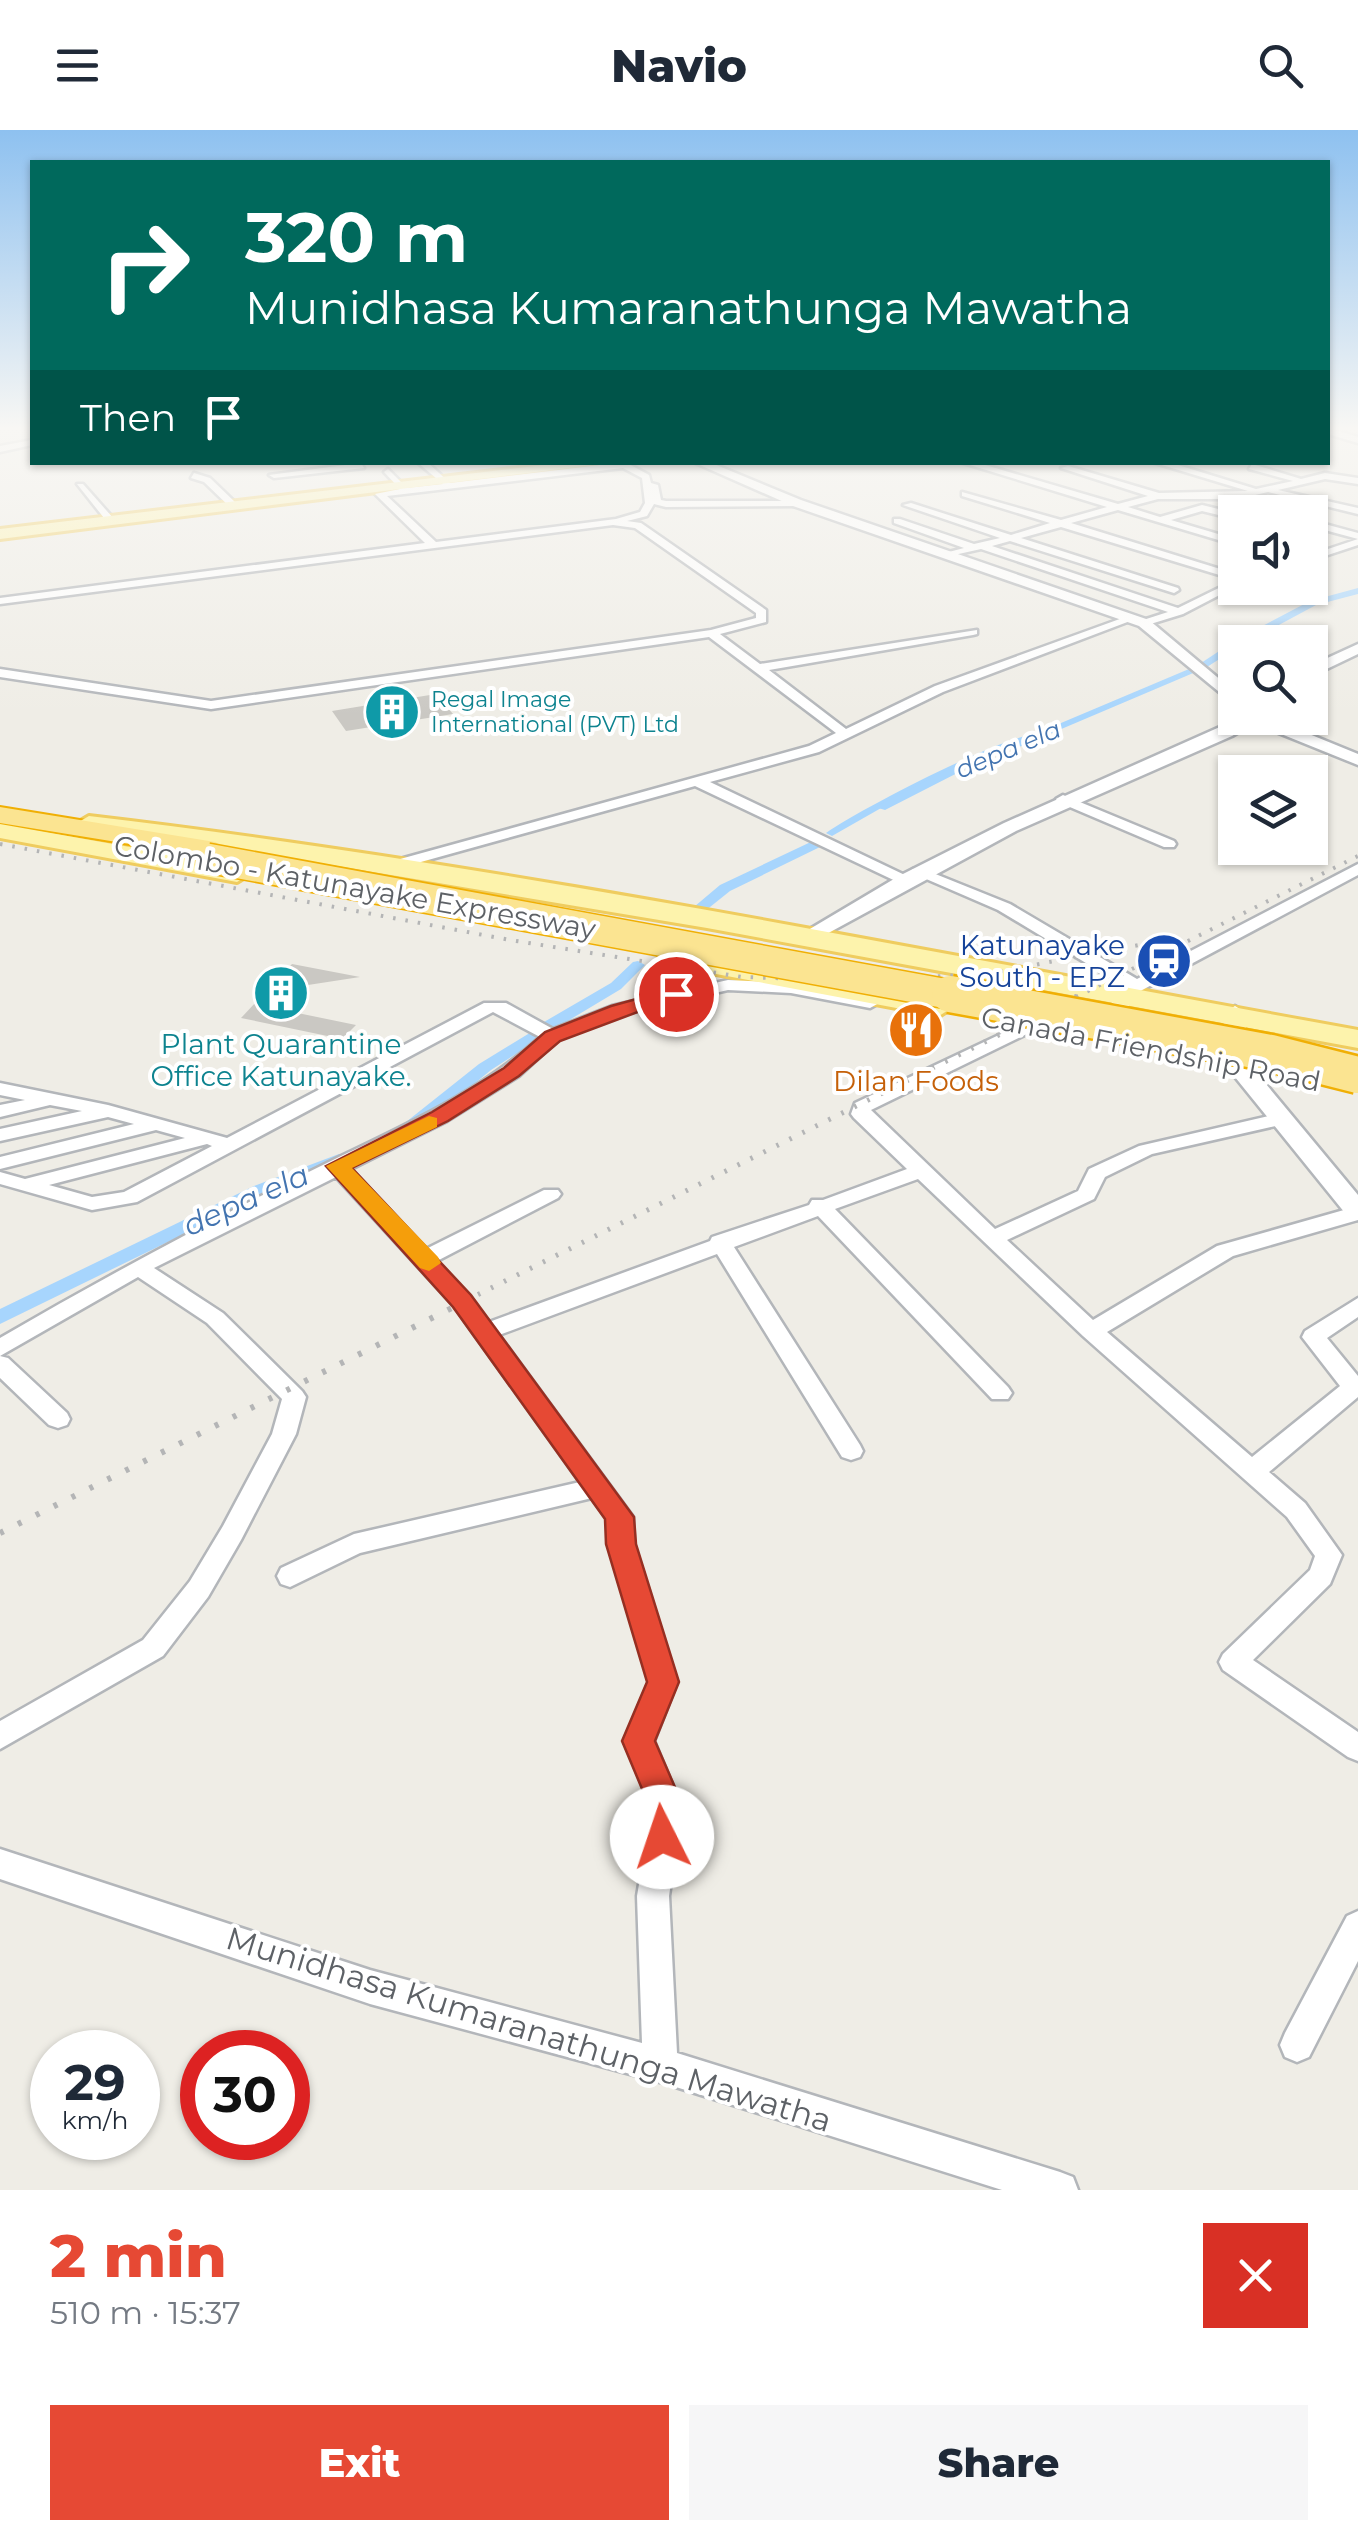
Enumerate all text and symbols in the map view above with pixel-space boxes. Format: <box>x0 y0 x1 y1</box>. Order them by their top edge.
icon: menu <box>50 38 105 93</box>
text: Navio <box>611 38 747 93</box>
icon: search <box>1253 38 1308 93</box>
text: 320 m <box>245 194 468 280</box>
icon: right <box>80 200 210 330</box>
text: Munidhasa Kumaranathunga Mawatha <box>245 280 1132 335</box>
icon: arrive <box>196 390 251 445</box>
text: Then <box>80 394 176 441</box>
map controls <box>1218 495 1328 865</box>
button: sound <box>1218 495 1328 605</box>
button: search <box>1218 625 1328 735</box>
building icon: Regal Image International (PVT) Ltd <box>362 682 422 742</box>
place label: Regal Image International (PVT) Ltd <box>431 686 679 738</box>
water label: depa ela <box>951 713 1065 785</box>
button: layers <box>1218 755 1328 865</box>
street label: Colombo - Katunayake Expressway <box>112 828 599 946</box>
place label: Katunayake South - EPZ <box>959 928 1125 994</box>
station icon: Katunayake South - EPZ <box>1134 931 1194 991</box>
pin <box>634 952 719 1037</box>
building icon: Plant Quarantine Office Katunayake. <box>251 963 311 1023</box>
icon: arrive <box>649 967 704 1022</box>
street label: Canada Friendship Road <box>978 999 1324 1099</box>
restaurant icon: Dilan Foods <box>886 1000 946 1060</box>
place label: Plant Quarantine Office Katunayake. <box>150 1027 412 1093</box>
place label: Dilan Foods <box>833 1064 999 1098</box>
water label: depa ela <box>177 1156 315 1244</box>
position arrow <box>610 1785 714 1889</box>
street label: Munidhasa Kumaranathunga Mawatha <box>222 1918 836 2140</box>
speed limit sign: 30 <box>180 2030 310 2160</box>
text: 29 <box>64 2052 126 2113</box>
text: km/h <box>62 2105 128 2135</box>
text: 2 min <box>50 2219 227 2292</box>
button: close <box>1203 2223 1308 2328</box>
text: 510 m · 15:37 <box>50 2293 241 2332</box>
button: Exit <box>50 2405 669 2520</box>
button: Share <box>689 2405 1308 2520</box>

